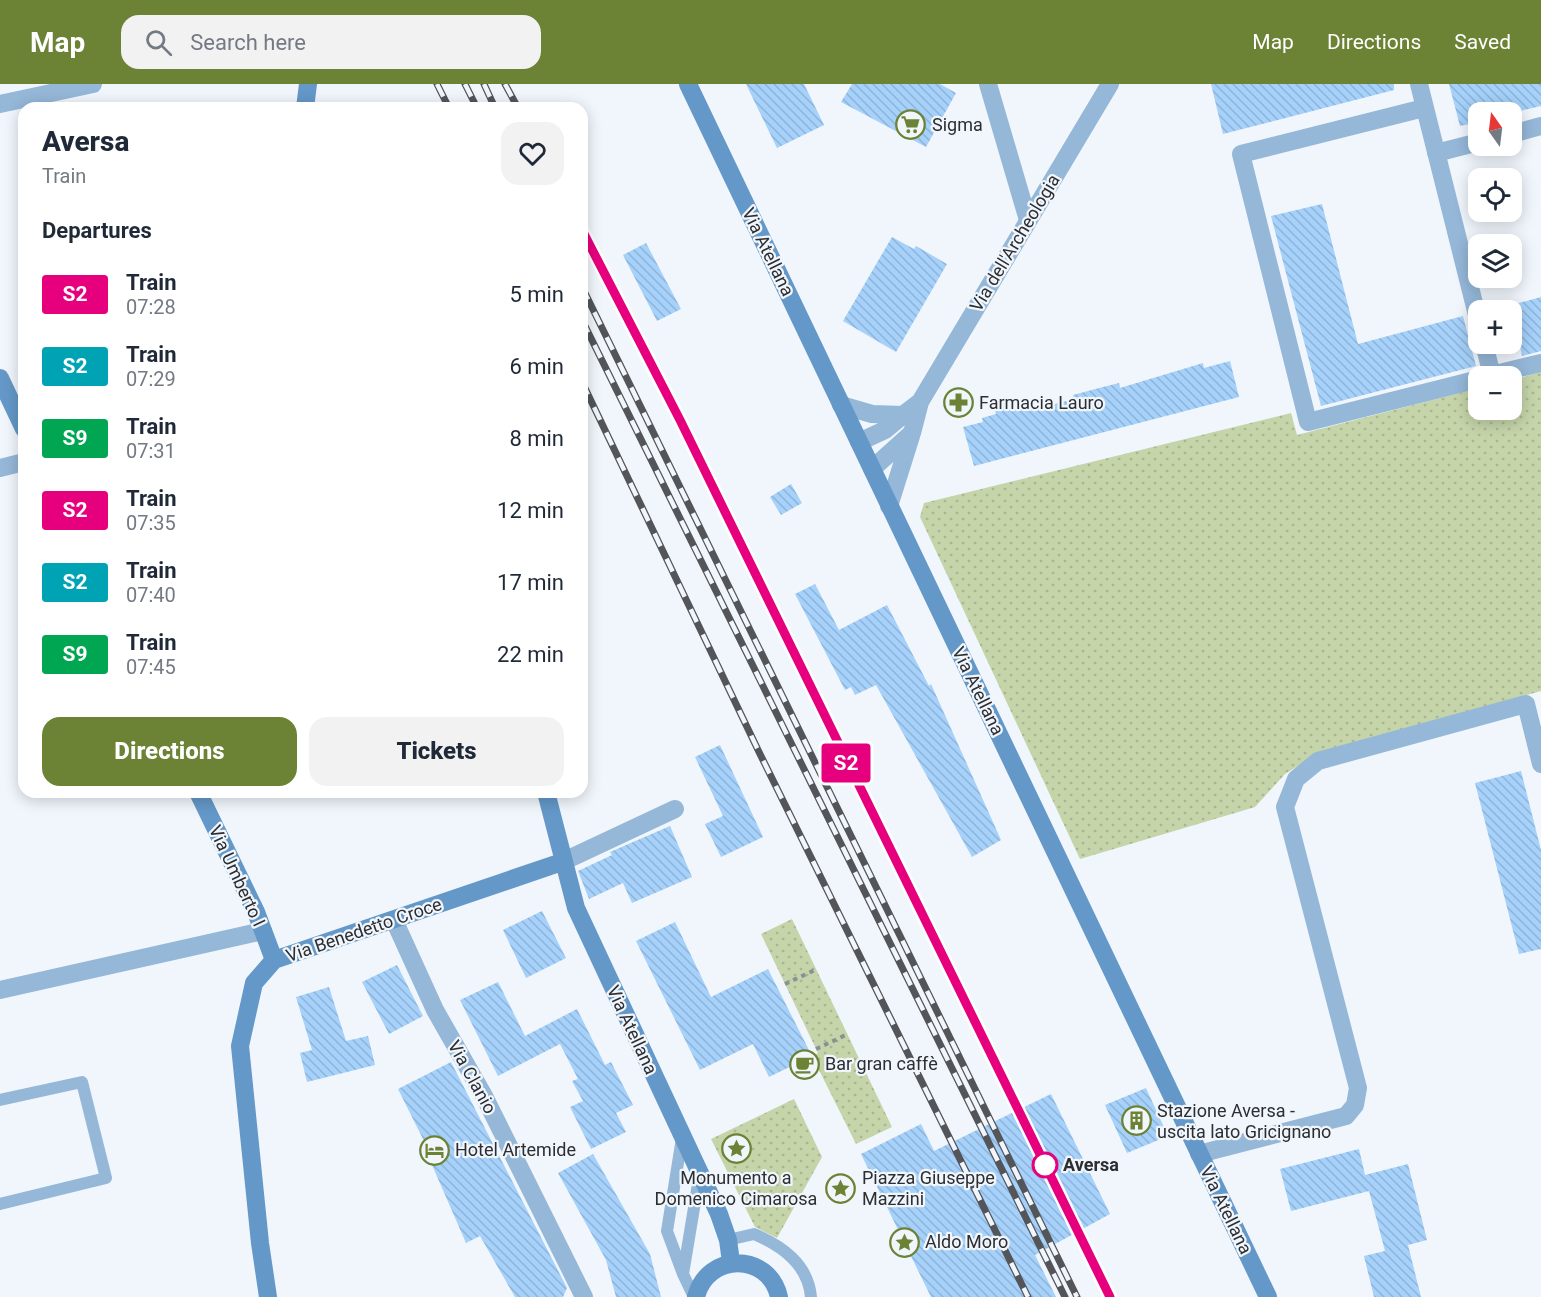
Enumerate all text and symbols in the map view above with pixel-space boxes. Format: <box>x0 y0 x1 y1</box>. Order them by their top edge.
search box <box>121 15 541 69</box>
text: Map <box>30 26 85 59</box>
icon: search <box>142 26 175 59</box>
text: Search here <box>190 30 306 55</box>
text: Map <box>1252 30 1294 54</box>
text: Directions <box>1327 30 1421 54</box>
text: Saved <box>1454 30 1511 54</box>
north arrow <box>1468 102 1522 156</box>
map controls <box>1468 102 1522 420</box>
supermarket icon: Sigma <box>895 109 927 141</box>
place label: Sigma <box>932 114 983 135</box>
button: heart <box>501 122 564 185</box>
text: Aversa <box>42 125 129 158</box>
text: Train <box>42 164 86 188</box>
button: locate <box>1468 168 1522 222</box>
street label: Via dell'Archeologia <box>965 170 1064 315</box>
street label: Via Atellana <box>738 204 799 299</box>
text: Departures <box>42 218 152 243</box>
button: layers <box>1468 234 1522 288</box>
text: Train <box>126 270 177 295</box>
text: S2 <box>63 282 87 306</box>
text: 5 min <box>509 282 564 307</box>
text: 07:28 <box>126 295 176 319</box>
button: + <box>1468 300 1522 354</box>
text: Train <box>126 342 177 367</box>
text: S2 <box>63 354 87 378</box>
text: 6 min <box>509 354 564 379</box>
button: − <box>1468 366 1522 420</box>
text: 07:29 <box>126 367 176 391</box>
pharmacy icon: Farmacia Lauro <box>942 387 974 419</box>
place label: Farmacia Lauro <box>979 392 1104 413</box>
text: Train <box>126 414 177 439</box>
text: S9 <box>63 426 87 450</box>
text: 8 min <box>509 426 564 451</box>
text: 07:31 <box>126 439 176 463</box>
text: Train <box>126 486 177 511</box>
text: S2 <box>63 498 87 522</box>
text: 12 min <box>497 498 564 523</box>
text: 07:35 <box>126 511 176 535</box>
text: Train <box>126 558 177 583</box>
text: S2 <box>63 570 87 594</box>
text: 17 min <box>497 570 564 595</box>
text: 07:40 <box>126 583 176 607</box>
text: Train <box>126 630 177 655</box>
text: S9 <box>63 642 87 666</box>
text: 22 min <box>497 642 564 667</box>
street label: Via Atellana <box>948 643 1009 738</box>
text: 07:45 <box>126 655 176 679</box>
button: Directions <box>42 717 297 786</box>
button: Tickets <box>309 717 564 786</box>
line badge: S2 <box>819 744 873 782</box>
text: S2 <box>834 751 858 775</box>
street label: Via Umberto I <box>205 822 270 930</box>
street label: Via Benedetto Croce <box>283 893 444 966</box>
street label: Via Atellana <box>603 982 662 1077</box>
street label: Via Clanio <box>444 1036 501 1117</box>
cafe icon: Bar gran caffè <box>788 1048 820 1080</box>
place label: Bar gran caffè <box>825 1053 938 1074</box>
place label: Stazione Aversa - uscita lato Gricignano <box>1157 1100 1331 1142</box>
building icon: Stazione Aversa - uscita lato Gricignano <box>1120 1105 1152 1137</box>
place icon: Monumento a Domenico Cimarosa <box>720 1133 752 1165</box>
hotel icon: Hotel Artemide <box>418 1134 450 1166</box>
place label: Hotel Artemide <box>455 1139 576 1160</box>
marker: Aversa <box>1032 1152 1058 1178</box>
place label: Aversa <box>1063 1154 1119 1175</box>
street label: Via Atellana <box>1196 1162 1257 1257</box>
place label: Monumento a Domenico Cimarosa <box>655 1167 817 1209</box>
place label: Piazza Giuseppe Mazzini <box>862 1167 995 1209</box>
place icon: Piazza Giuseppe Mazzini <box>825 1172 857 1204</box>
place icon: Aldo Moro <box>888 1226 920 1258</box>
place label: Aldo Moro <box>925 1231 1008 1252</box>

